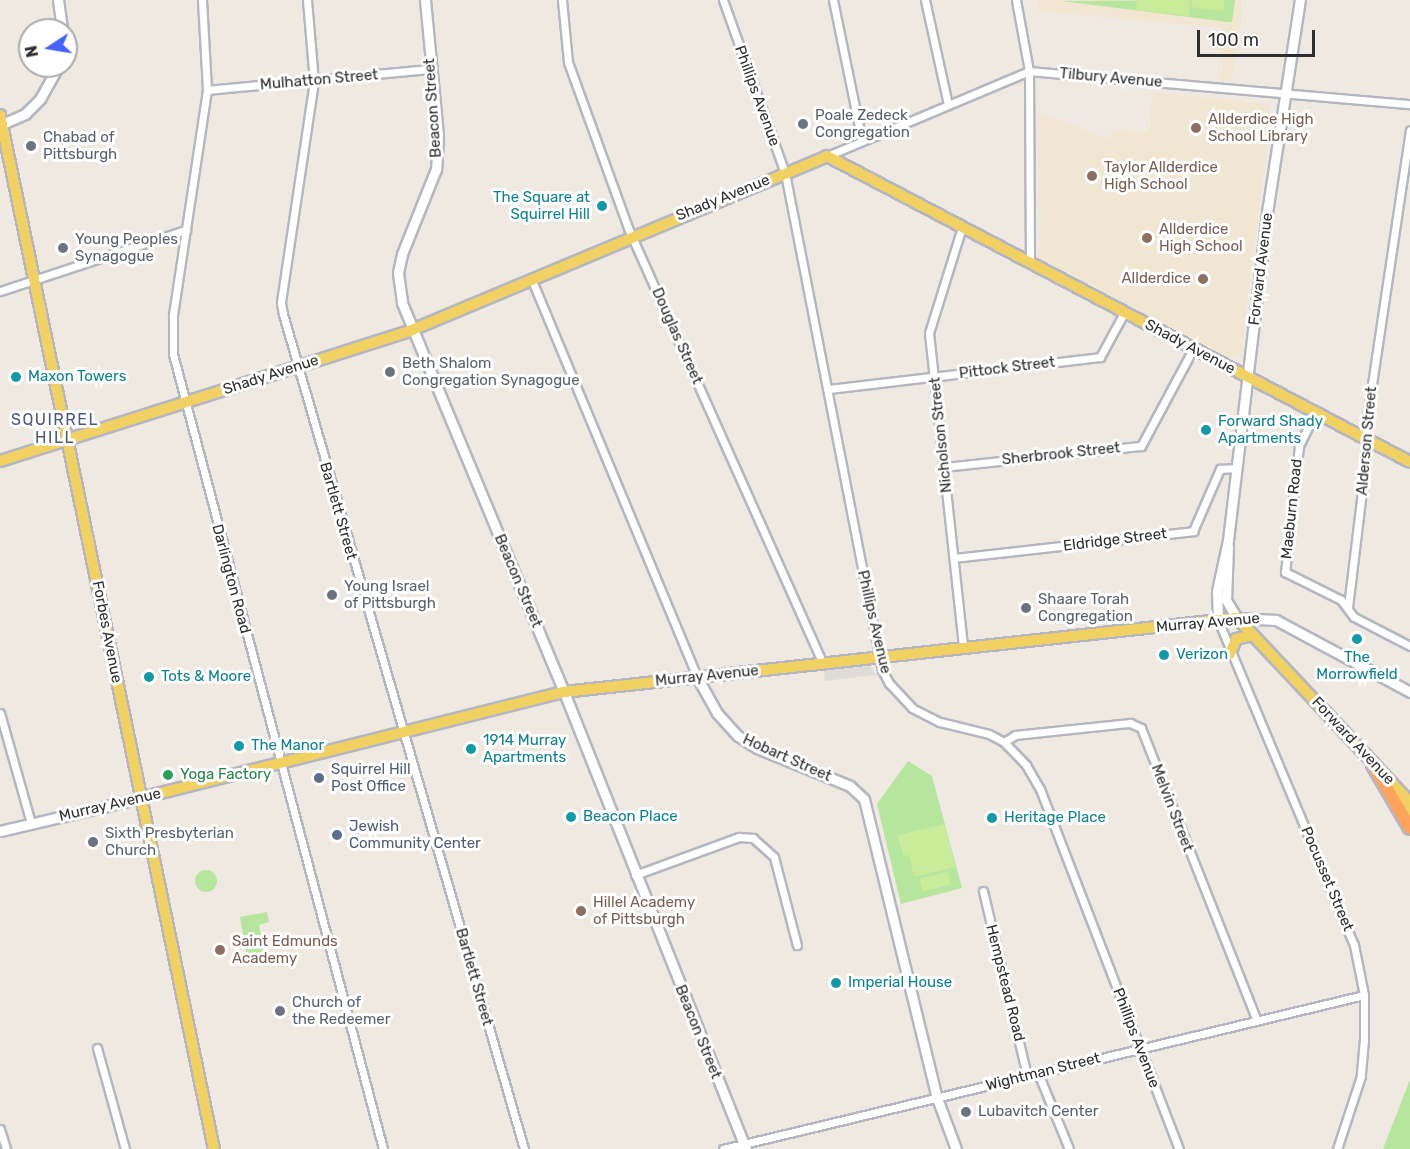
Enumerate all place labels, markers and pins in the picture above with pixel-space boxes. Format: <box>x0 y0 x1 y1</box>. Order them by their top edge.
place label: Poale Zedeck Congregation <box>815 106 910 141</box>
place label: Allderdice High School Library <box>1208 110 1314 145</box>
marker: Poale Zedeck Congregation <box>796 117 810 131</box>
marker: Allderdice High School Library <box>1189 121 1203 135</box>
place label: Chabad of Pittsburgh <box>43 128 117 163</box>
marker: Chabad of Pittsburgh <box>24 139 38 153</box>
place label: Taylor Allderdice High School <box>1104 158 1219 193</box>
marker: Taylor Allderdice High School <box>1085 169 1099 183</box>
place label: The Square at Squirrel Hill <box>493 188 590 223</box>
marker: The Square at Squirrel Hill <box>595 199 609 213</box>
place label: Allderdice High School <box>1159 220 1243 255</box>
place label: Young Peoples Synagogue <box>75 230 178 265</box>
marker: Allderdice High School <box>1140 231 1154 245</box>
marker: Young Peoples Synagogue <box>56 241 70 255</box>
place label: Allderdice <box>1122 270 1191 288</box>
marker: Allderdice <box>1196 272 1210 286</box>
place label: Beth Shalom Congregation Synagogue <box>402 354 580 389</box>
marker: Beth Shalom Congregation Synagogue <box>383 365 397 379</box>
place label: Maxon Towers <box>28 368 127 386</box>
marker: Maxon Towers <box>9 370 23 384</box>
place label: Forward Shady Apartments <box>1218 412 1323 447</box>
marker: Forward Shady Apartments <box>1199 423 1213 437</box>
place label: Young Israel of Pittsburgh <box>344 577 436 612</box>
marker: Young Israel of Pittsburgh <box>325 588 339 602</box>
place label: Shaare Torah Congregation <box>1038 590 1133 625</box>
marker: Shaare Torah Congregation <box>1019 601 1033 615</box>
marker: The Morrowfield <box>1350 632 1364 646</box>
place label: Verizon <box>1176 646 1228 664</box>
marker: Verizon <box>1157 648 1171 662</box>
place label: The Morrowfield <box>1316 648 1398 683</box>
place label: Tots & Moore <box>161 668 251 686</box>
marker: Tots & Moore <box>142 670 156 684</box>
place label: 1914 Murray Apartments <box>483 731 566 766</box>
place label: The Manor <box>251 737 324 755</box>
marker: The Manor <box>232 739 246 753</box>
marker: 1914 Murray Apartments <box>464 742 478 756</box>
place label: Squirrel Hill Post Office <box>331 760 411 795</box>
place label: Yoga Factory <box>180 766 271 784</box>
marker: Yoga Factory <box>161 768 175 782</box>
marker: Squirrel Hill Post Office <box>312 771 326 785</box>
place label: Beacon Place <box>583 808 678 826</box>
place label: Heritage Place <box>1004 809 1106 827</box>
marker: Beacon Place <box>564 810 578 824</box>
marker: Heritage Place <box>985 811 999 825</box>
place label: Jewish Community Center <box>349 817 481 852</box>
place label: Sixth Presbyterian Church <box>105 824 234 859</box>
marker: Jewish Community Center <box>330 828 344 842</box>
marker: Sixth Presbyterian Church <box>86 835 100 849</box>
place label: Hillel Academy of Pittsburgh <box>593 893 696 928</box>
marker: Hillel Academy of Pittsburgh <box>574 904 588 918</box>
place label: Saint Edmunds Academy <box>232 932 338 967</box>
marker: Saint Edmunds Academy <box>213 943 227 957</box>
place label: Imperial House <box>848 974 952 992</box>
marker: Imperial House <box>829 976 843 990</box>
place label: Church of the Redeemer <box>292 993 390 1028</box>
marker: Church of the Redeemer <box>273 1004 287 1018</box>
place label: Lubavitch Center <box>978 1103 1099 1121</box>
marker: Lubavitch Center <box>959 1105 973 1119</box>

